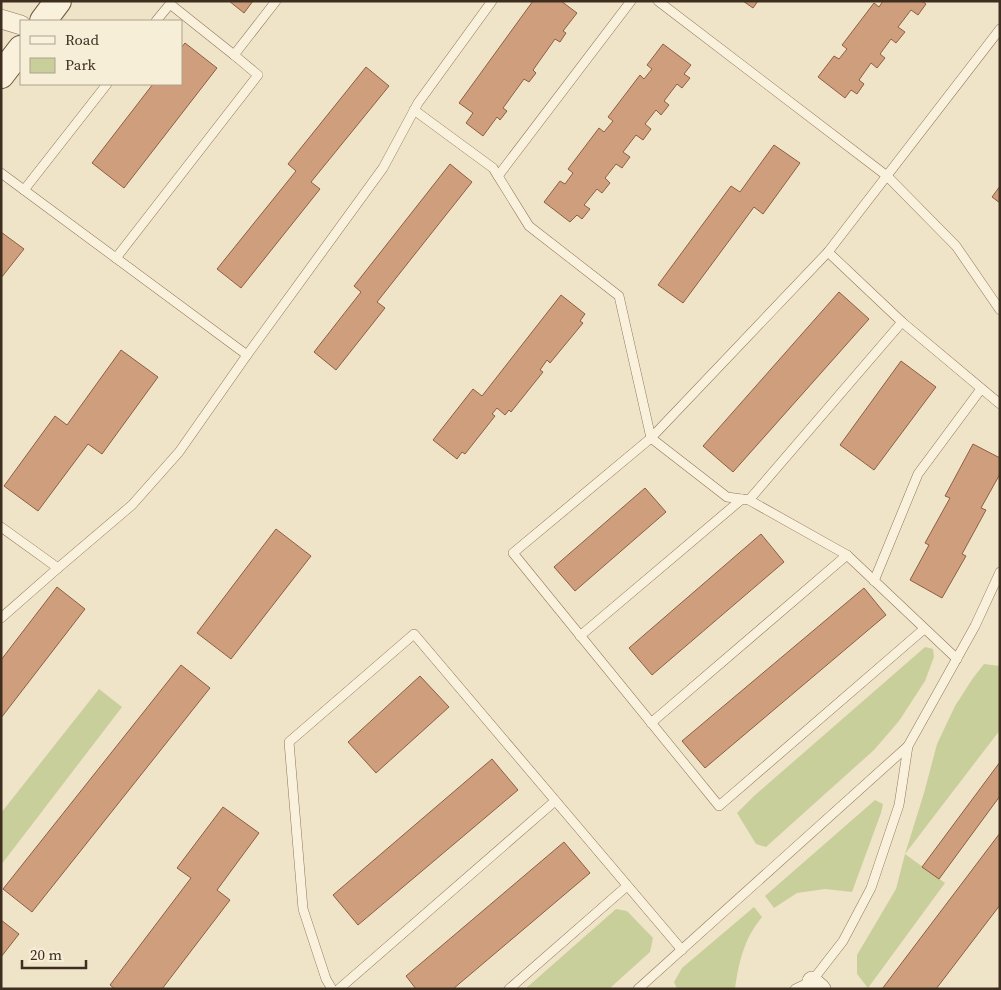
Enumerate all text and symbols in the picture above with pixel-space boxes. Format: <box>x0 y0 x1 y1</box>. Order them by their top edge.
legend <box>20 20 182 85</box>
text: Road <box>65 29 99 50</box>
text: Park <box>65 54 97 75</box>
scale bar <box>22 938 86 970</box>
text: 20 m <box>30 944 62 965</box>

